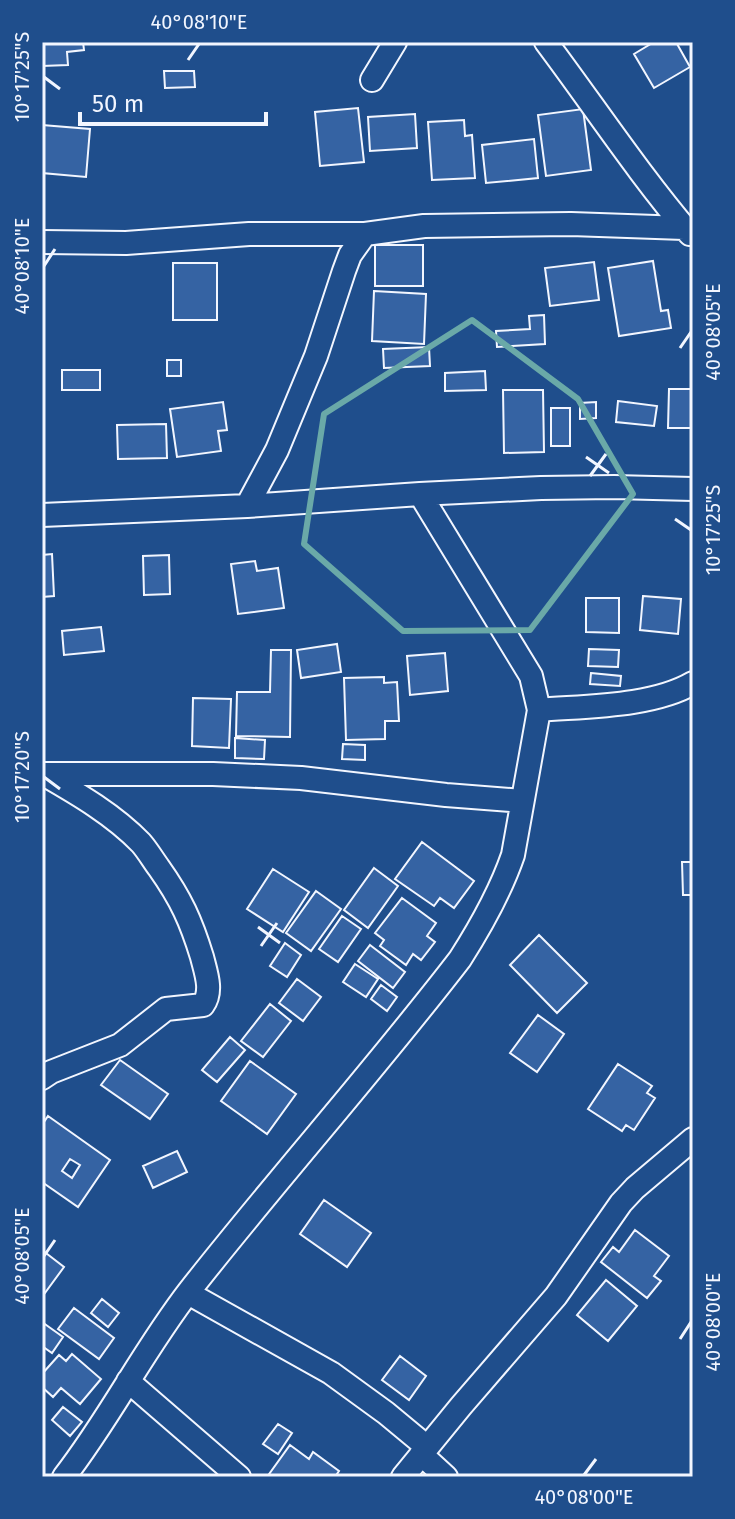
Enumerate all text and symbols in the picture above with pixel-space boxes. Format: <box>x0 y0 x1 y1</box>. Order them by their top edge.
text: 40°08'10"E <box>151 10 247 34</box>
text: 10°17'25"S <box>10 32 34 122</box>
scale bar <box>80 76 266 126</box>
text: 50 m <box>92 90 144 118</box>
text: 40°08'10"E <box>10 218 34 314</box>
text: 40°08'05"E <box>701 283 725 381</box>
text: 10°17'25"S <box>701 485 725 575</box>
text: 10°17'20"S <box>10 731 34 823</box>
text: 40°08'05"E <box>10 1207 34 1305</box>
text: 40°08'00"E <box>701 1272 725 1372</box>
text: 40°08'00"E <box>534 1485 634 1509</box>

